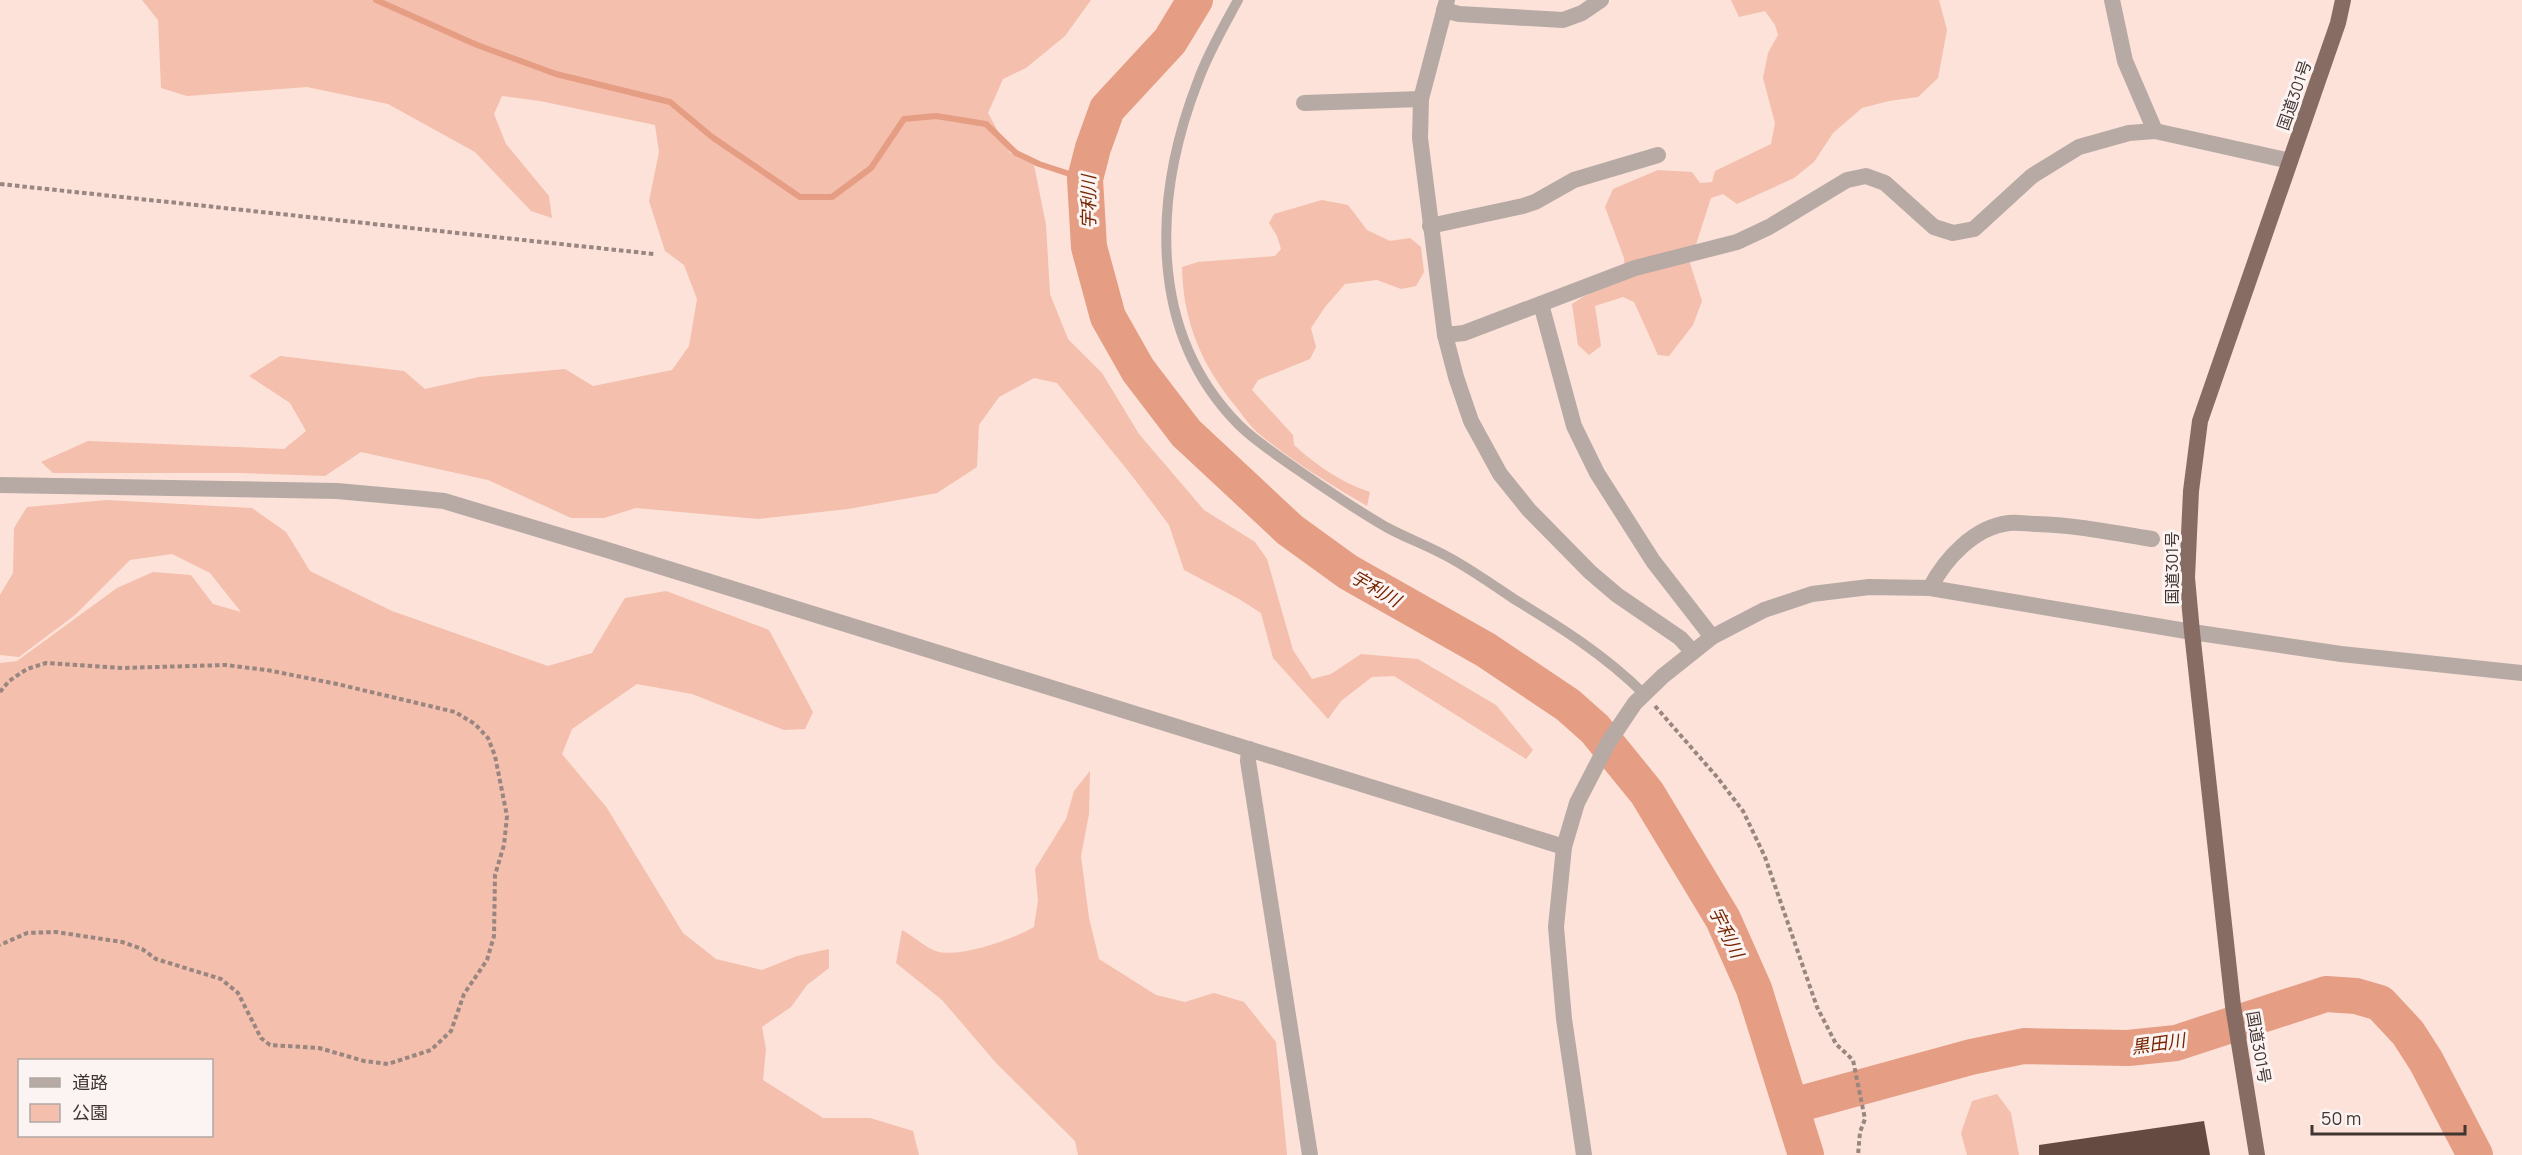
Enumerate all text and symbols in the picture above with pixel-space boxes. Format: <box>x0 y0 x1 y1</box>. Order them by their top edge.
street label: 国道301号 <box>2272 57 2316 133</box>
water label: 宇利川 <box>1076 173 1100 229</box>
street label: 国道301号 <box>2161 532 2183 604</box>
water label: 宇利川 <box>1347 564 1407 613</box>
water label: 宇利川 <box>1704 902 1750 963</box>
street label: 国道301号 <box>2242 1009 2276 1085</box>
water label: 黒田川 <box>2130 1027 2188 1059</box>
legend <box>18 1059 213 1137</box>
text: 道路 <box>72 1070 108 1094</box>
scale bar <box>2312 1098 2465 1136</box>
text: 公園 <box>72 1100 108 1124</box>
text: 50 m <box>2321 1106 2361 1130</box>

